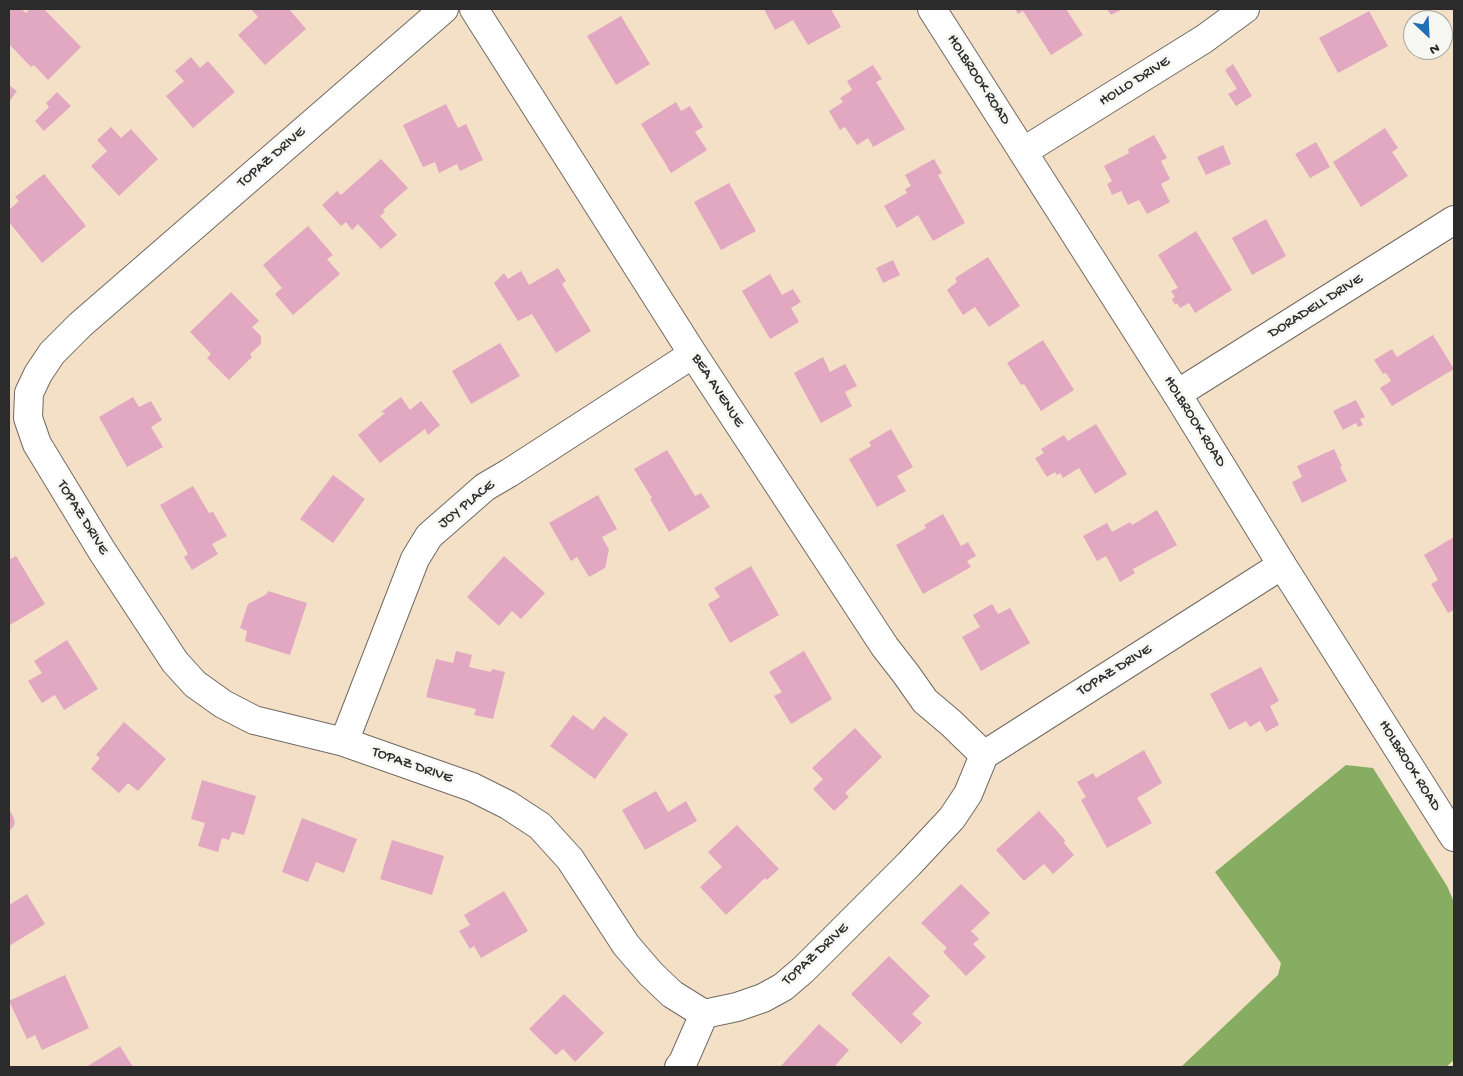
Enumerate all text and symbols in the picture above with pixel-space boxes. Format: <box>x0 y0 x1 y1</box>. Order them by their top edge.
north arrow <box>1403 10 1453 60</box>
street label: HOLBROOK ROAD <box>942 31 1014 129</box>
text: N <box>1426 39 1442 58</box>
street label: HOLLO DRIVE <box>1096 53 1174 111</box>
street label: TOPAZ DRIVE <box>234 124 310 192</box>
street label: DORADELL DRIVE <box>1265 271 1367 343</box>
street label: BEA AVENUE <box>687 351 747 431</box>
street label: HOLBROOK ROAD <box>1159 373 1229 471</box>
street label: JOY PLACE <box>435 477 499 533</box>
street label: TOPAZ DRIVE <box>52 478 112 558</box>
street label: TOPAZ DRIVE <box>1075 641 1155 701</box>
street label: HOLBROOK ROAD <box>1374 717 1444 815</box>
street label: TOPAZ DRIVE <box>369 744 455 788</box>
street label: TOPAZ DRIVE <box>779 920 853 990</box>

